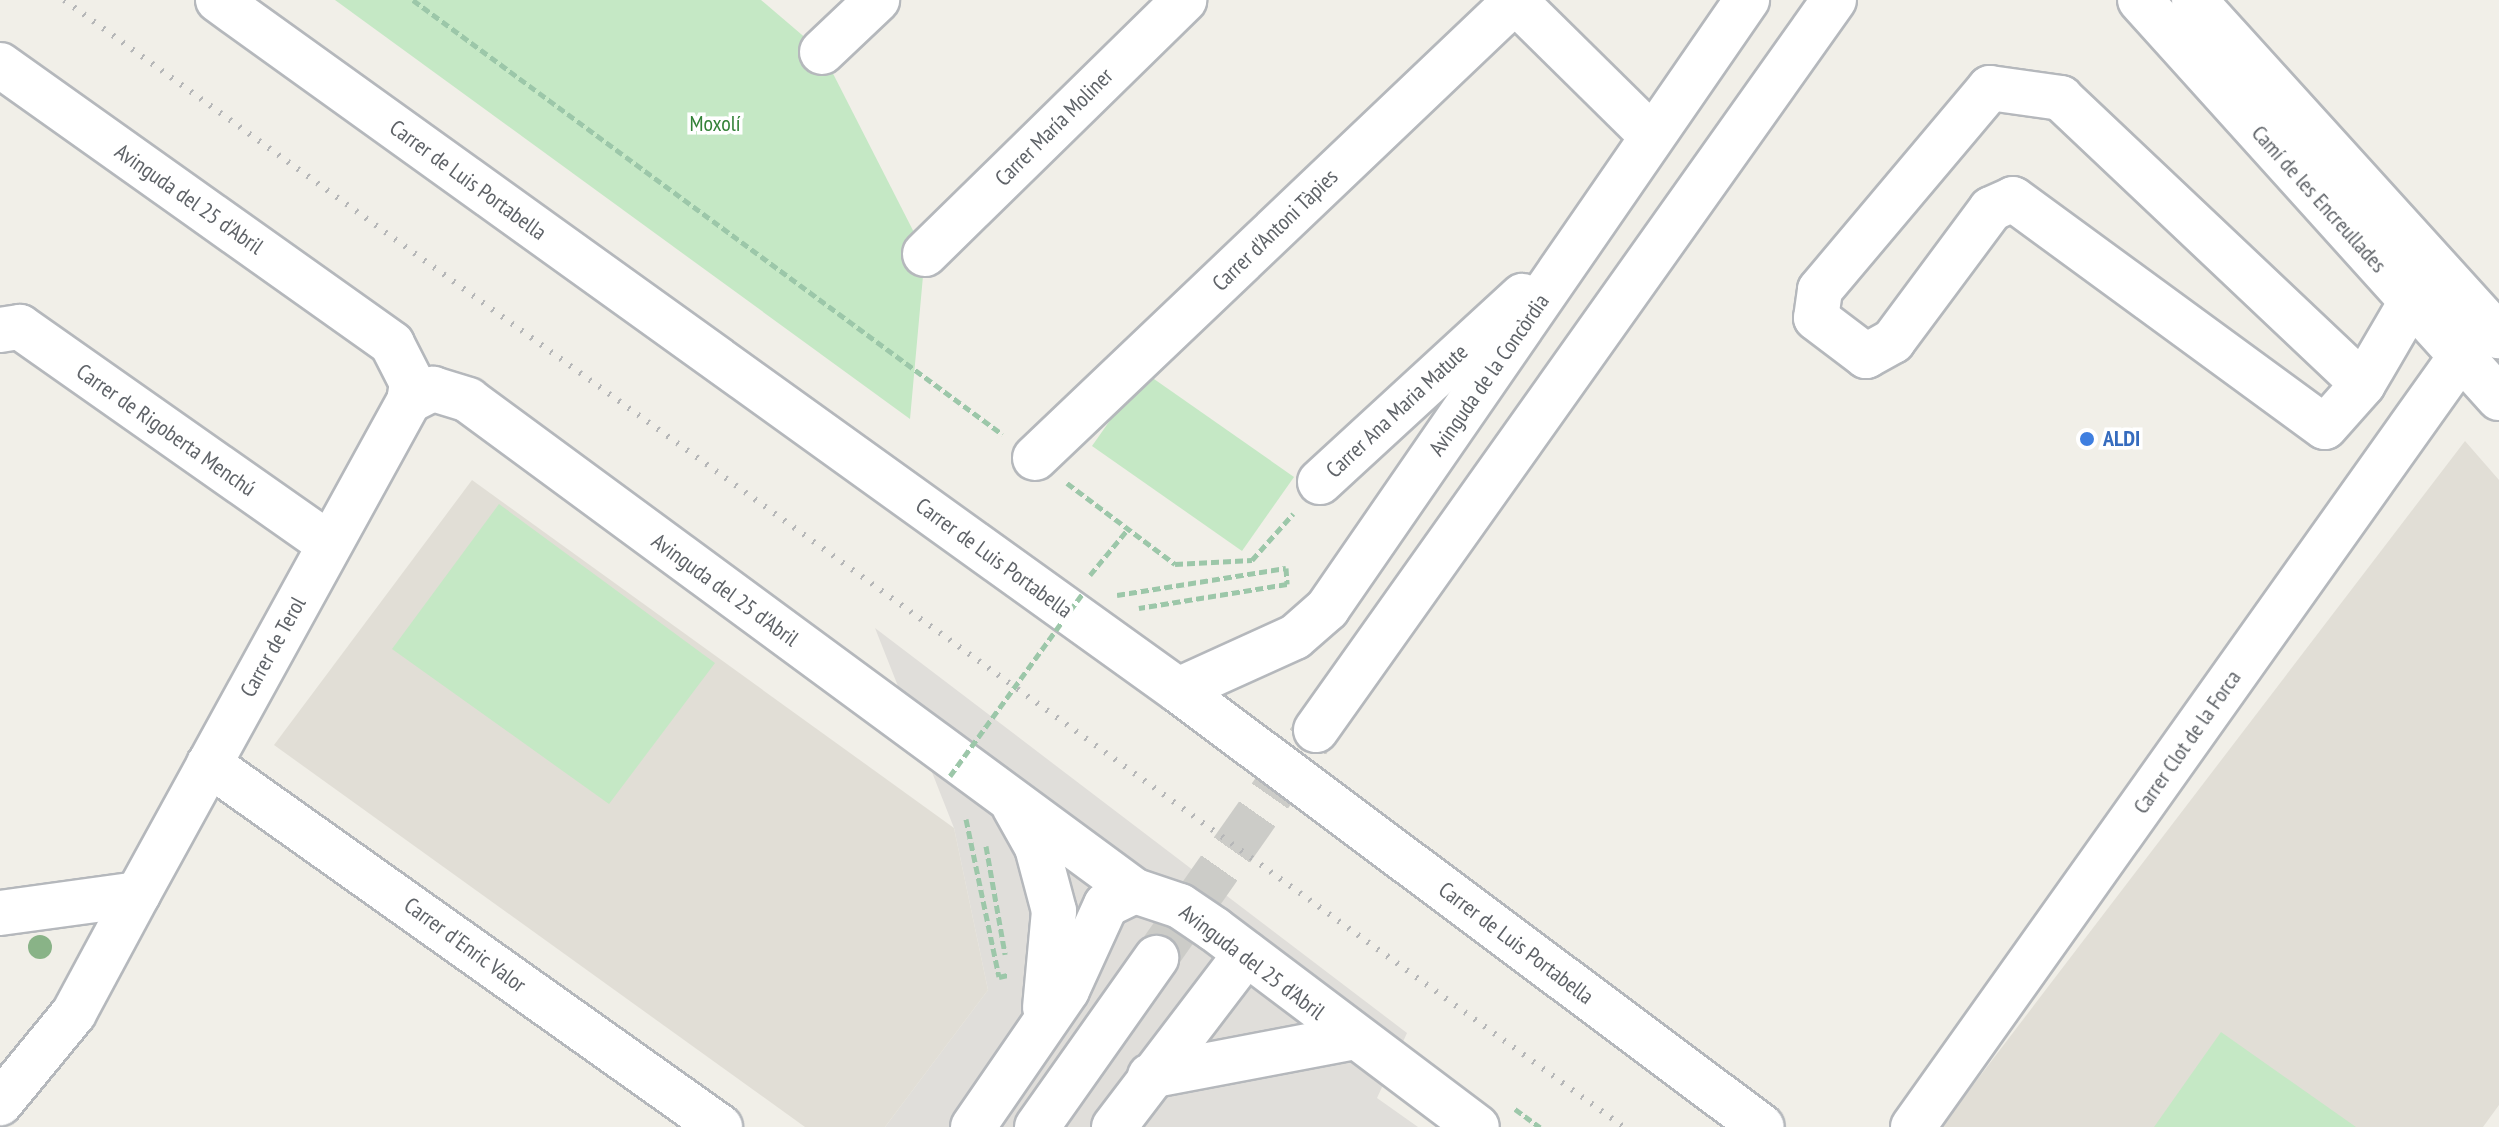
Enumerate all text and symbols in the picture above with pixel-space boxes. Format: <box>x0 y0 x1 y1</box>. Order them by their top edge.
street label: Carrer María Moliner <box>990 63 1118 191</box>
park label: Moxolí <box>689 111 741 137</box>
street label: Carrer de Luis Portabella <box>385 114 551 246</box>
street label: Camí de les Encreullades <box>2246 120 2392 278</box>
street label: Avinguda del 25 d'Abril <box>110 138 268 260</box>
street label: Carrer d'Antoni Tàpies <box>1207 163 1343 297</box>
street label: Avinguda de la Concòrdia <box>1423 289 1555 461</box>
street label: Carrer Ana Maria Matute <box>1321 338 1473 484</box>
street label: Carrer de Rigoberta Menchú <box>71 358 261 502</box>
place label: ALDI <box>2103 426 2140 452</box>
marker: ALDI <box>2078 430 2096 448</box>
street label: Carrer de Luis Portabella <box>911 492 1077 624</box>
street label: Avinguda del 25 d'Abril <box>647 528 803 652</box>
street label: Carrer de Terol <box>235 592 311 702</box>
street label: Carrer Clot de la Forca <box>2128 665 2246 819</box>
street label: Carrer de Luis Portabella <box>1433 876 1599 1010</box>
street label: Carrer d'Enric Valor <box>399 892 531 998</box>
street label: Avinguda del 25 d'Abril <box>1174 899 1330 1025</box>

